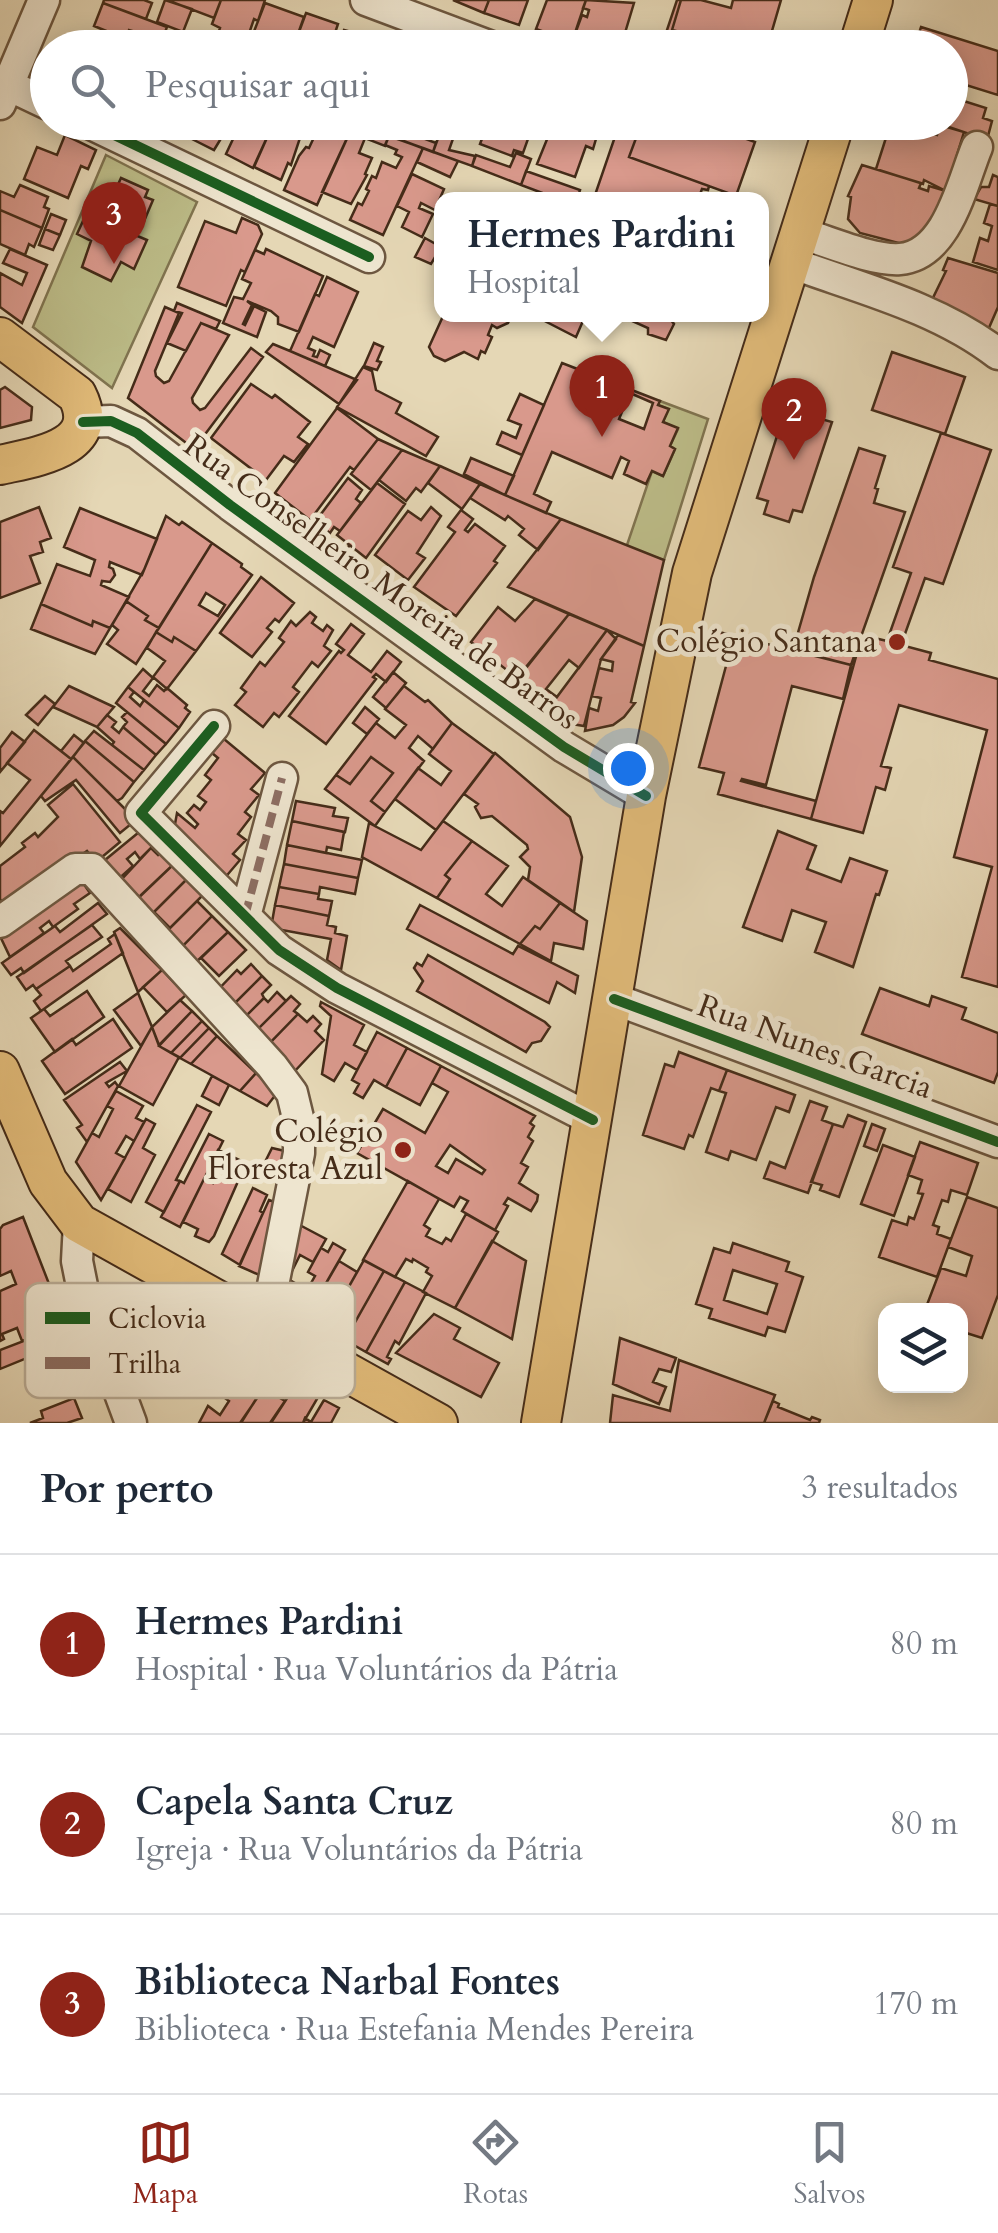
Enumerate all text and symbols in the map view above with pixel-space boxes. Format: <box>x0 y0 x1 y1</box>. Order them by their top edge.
search box <box>30 30 968 140</box>
icon: search <box>65 58 120 113</box>
text: Pesquisar aqui <box>145 59 371 111</box>
pin: 3 <box>82 182 146 264</box>
popup <box>434 192 769 322</box>
text: Hermes Pardini <box>467 209 736 261</box>
text: Hospital <box>467 261 580 305</box>
pin: 1 <box>570 354 634 437</box>
pin: 2 <box>762 378 826 460</box>
street label: Rua Conselheiro Moreira de Barros <box>175 424 587 740</box>
place label: Colégio Santana <box>656 620 877 664</box>
marker: Colégio Santana <box>886 631 908 653</box>
your location <box>603 743 654 794</box>
street label: Rua Nunes Garcia <box>691 984 939 1110</box>
place label: Colégio Floresta Azul <box>207 1110 383 1191</box>
marker: Colégio Floresta Azul <box>392 1139 414 1161</box>
legend <box>25 1283 355 1398</box>
text: Ciclovia <box>108 1300 206 1338</box>
map controls <box>878 1303 968 1393</box>
button: layers <box>878 1303 968 1393</box>
text: Trilha <box>108 1345 181 1383</box>
text: Por perto <box>40 1460 214 1517</box>
text: 3 resultados <box>801 1466 958 1510</box>
text: Hermes Pardini <box>135 1596 403 1648</box>
text: 1 <box>64 1622 81 1666</box>
text: 80 m <box>890 1622 958 1666</box>
text: Hospital · Rua Voluntários da Pátria <box>135 1648 618 1692</box>
text: Capela Santa Cruz <box>135 1776 453 1828</box>
text: 2 <box>64 1802 81 1846</box>
text: 80 m <box>890 1802 958 1846</box>
text: Igreja · Rua Voluntários da Pátria <box>135 1828 583 1872</box>
text: Biblioteca Narbal Fontes <box>135 1956 560 2008</box>
text: 3 <box>64 1982 81 2026</box>
text: 170 m <box>873 1982 958 2026</box>
text: Biblioteca · Rua Estefania Mendes Pereira <box>135 2008 694 2052</box>
tab: Mapa <box>133 2115 198 2213</box>
tab: Rotas <box>463 2115 528 2213</box>
tab: Salvos <box>793 2115 865 2213</box>

